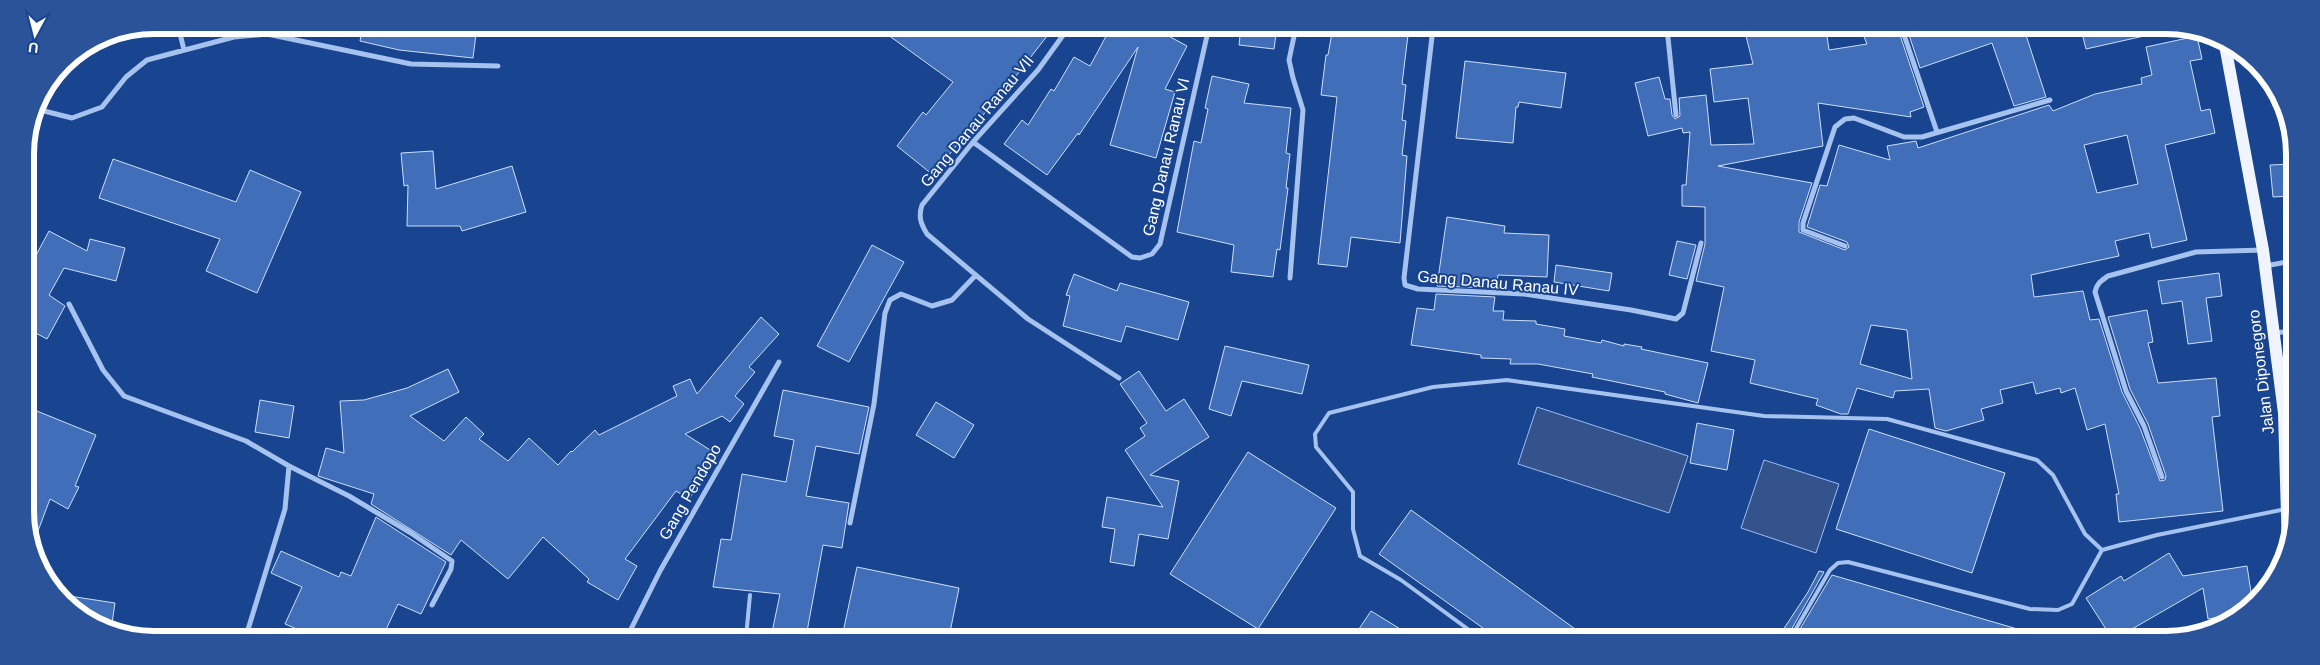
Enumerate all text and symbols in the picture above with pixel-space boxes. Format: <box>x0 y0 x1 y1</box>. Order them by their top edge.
north arrow <box>10 10 60 60</box>
text: U <box>27 39 39 56</box>
street label: Gang Danau Ranau VII <box>917 52 1037 190</box>
street label: Gang Danau Ranau VI <box>1140 76 1192 238</box>
street label: Gang Danau Ranau IV <box>1417 267 1580 299</box>
street label: Jalan Diponegoro <box>2245 309 2277 435</box>
street label: Gang Pendopo <box>656 441 724 543</box>

